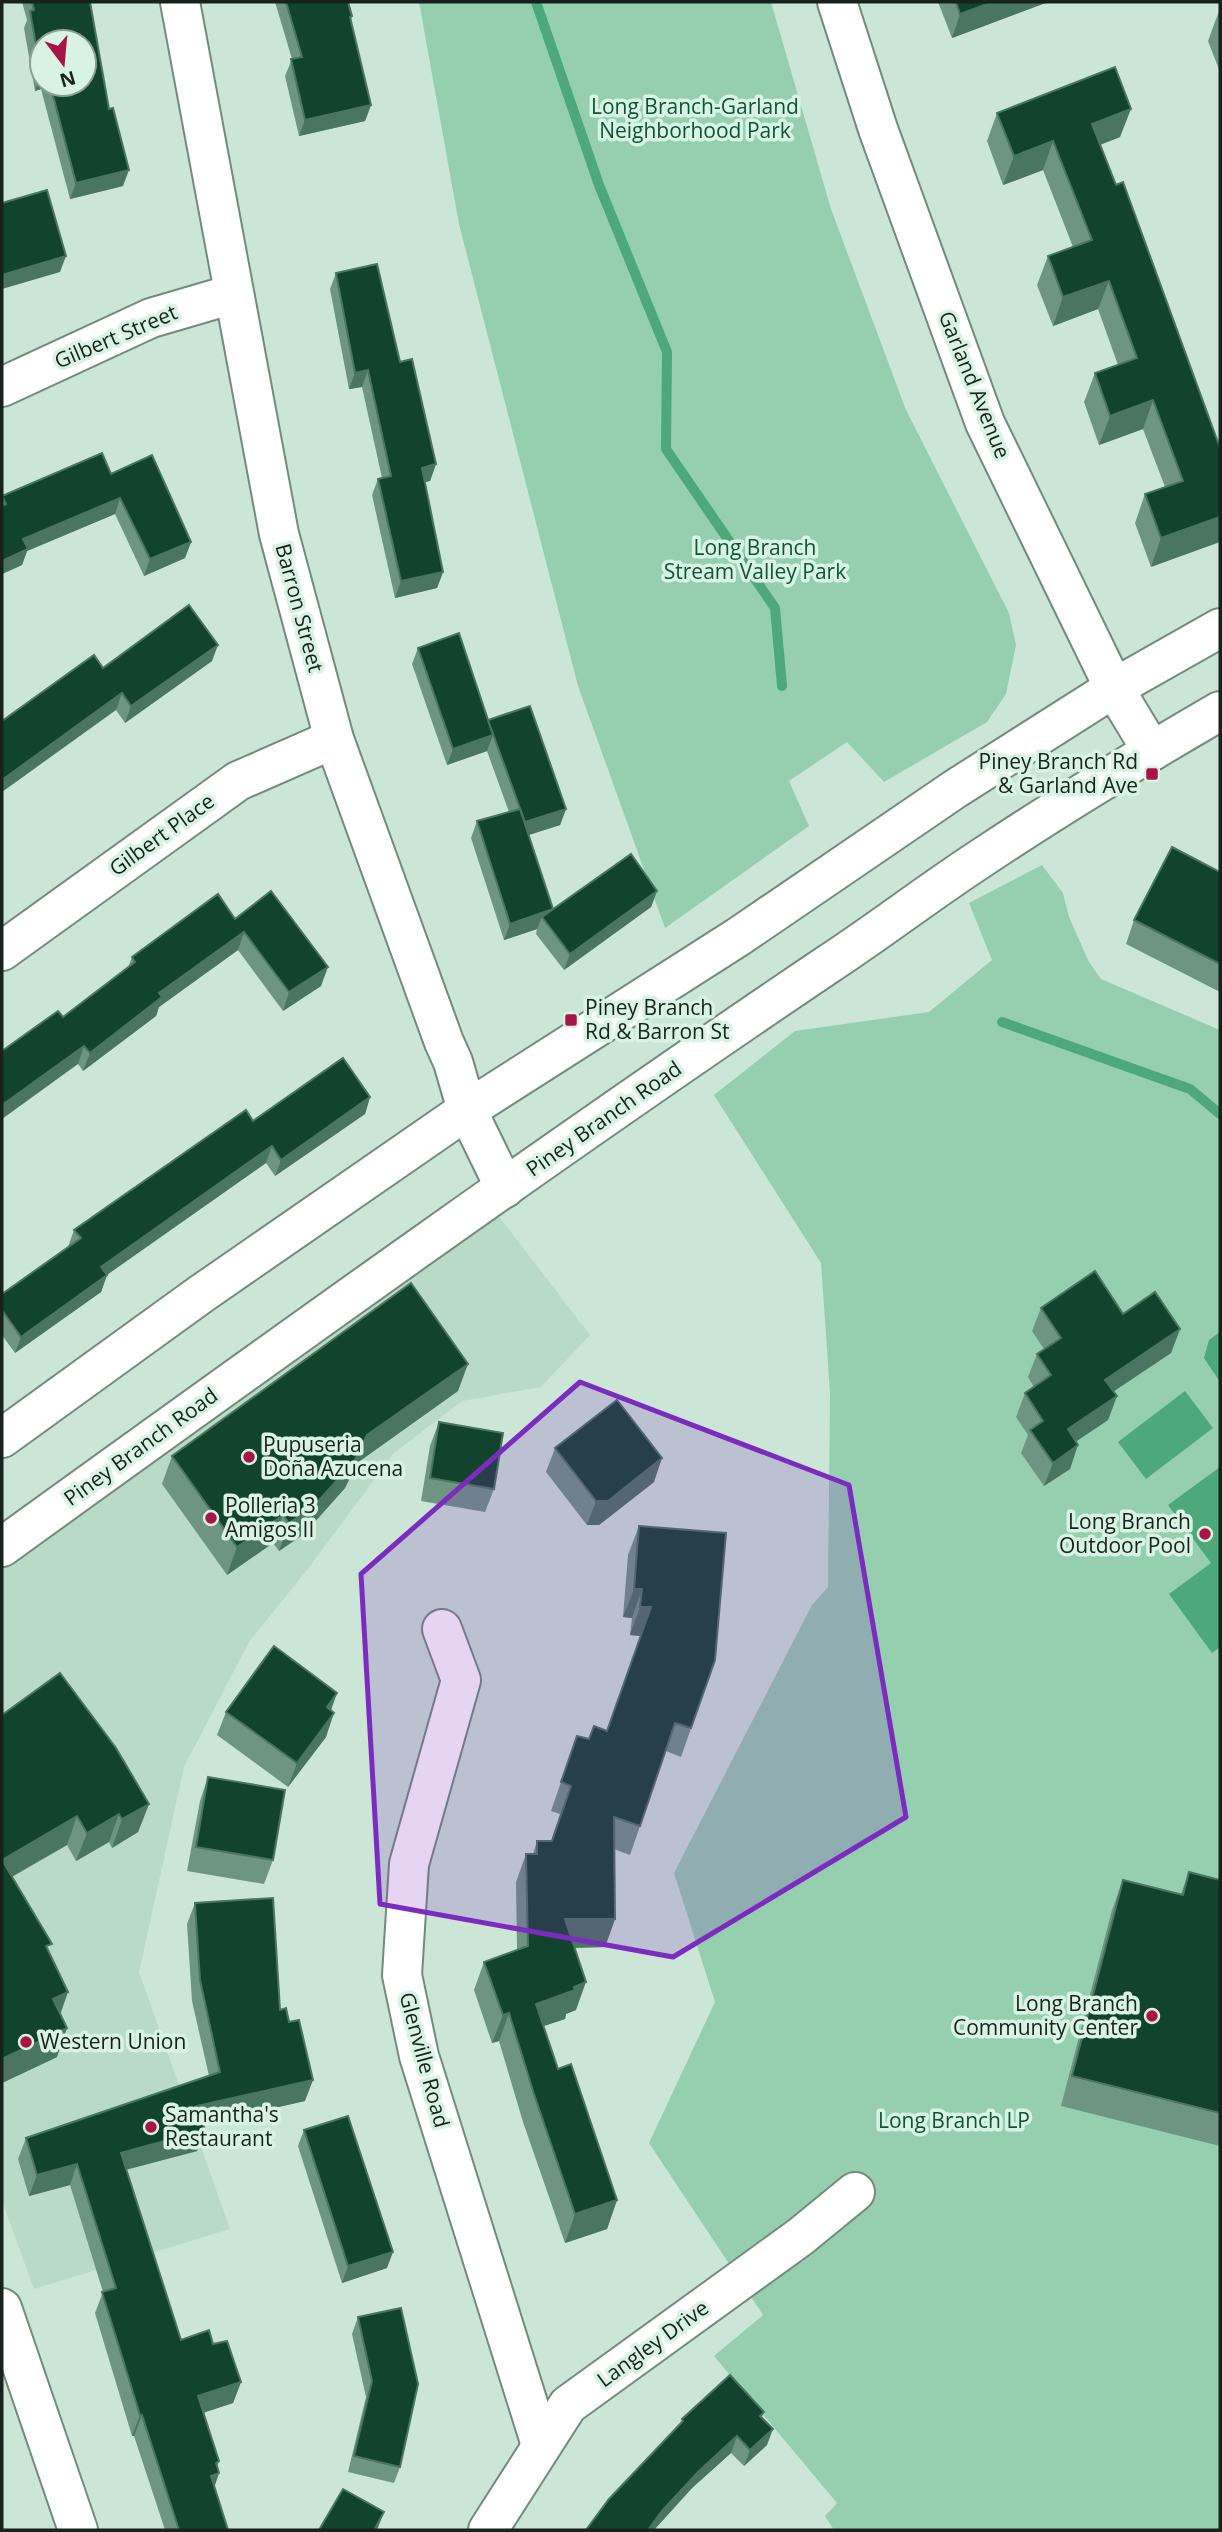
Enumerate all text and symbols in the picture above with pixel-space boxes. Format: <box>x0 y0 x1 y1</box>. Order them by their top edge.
north arrow <box>28 28 98 98</box>
text: N <box>57 65 79 94</box>
park label: Long Branch-Garland Neighborhood Park <box>591 92 799 144</box>
street label: Gilbert Street <box>50 298 181 374</box>
street label: Garland Avenue <box>933 307 1017 463</box>
park label: Long Branch Stream Valley Park <box>664 533 846 585</box>
street label: Barron Street <box>269 540 331 675</box>
place label: Piney Branch Rd & Garland Ave <box>979 747 1138 799</box>
marker: Piney Branch Rd & Garland Ave <box>1144 766 1160 782</box>
street label: Gilbert Place <box>103 787 220 882</box>
place label: Piney Branch Rd & Barron St <box>585 993 729 1045</box>
marker: Piney Branch Rd & Barron St <box>563 1012 579 1028</box>
street label: Piney Branch Road <box>520 1054 687 1182</box>
street label: Piney Branch Road <box>58 1381 223 1512</box>
place label: Pupuseria Doña Azucena <box>263 1430 403 1482</box>
marker: Pupuseria Doña Azucena <box>241 1449 257 1465</box>
place label: Polleria 3 Amigos II <box>225 1491 316 1543</box>
place label: Long Branch Outdoor Pool <box>1059 1507 1191 1559</box>
marker: Polleria 3 Amigos II <box>203 1510 219 1526</box>
marker: Long Branch Outdoor Pool <box>1197 1526 1213 1542</box>
street label: Glenville Road <box>393 1989 456 2130</box>
place label: Long Branch Community Center <box>953 1989 1138 2041</box>
marker: Long Branch Community Center <box>1144 2008 1160 2024</box>
place label: Western Union <box>40 2027 186 2055</box>
marker: Western Union <box>18 2034 34 2050</box>
place label: Samantha's Restaurant <box>165 2100 279 2152</box>
park label: Long Branch LP <box>878 2106 1030 2134</box>
marker: Samantha's Restaurant <box>143 2119 159 2135</box>
street label: Langley Drive <box>591 2293 714 2393</box>

